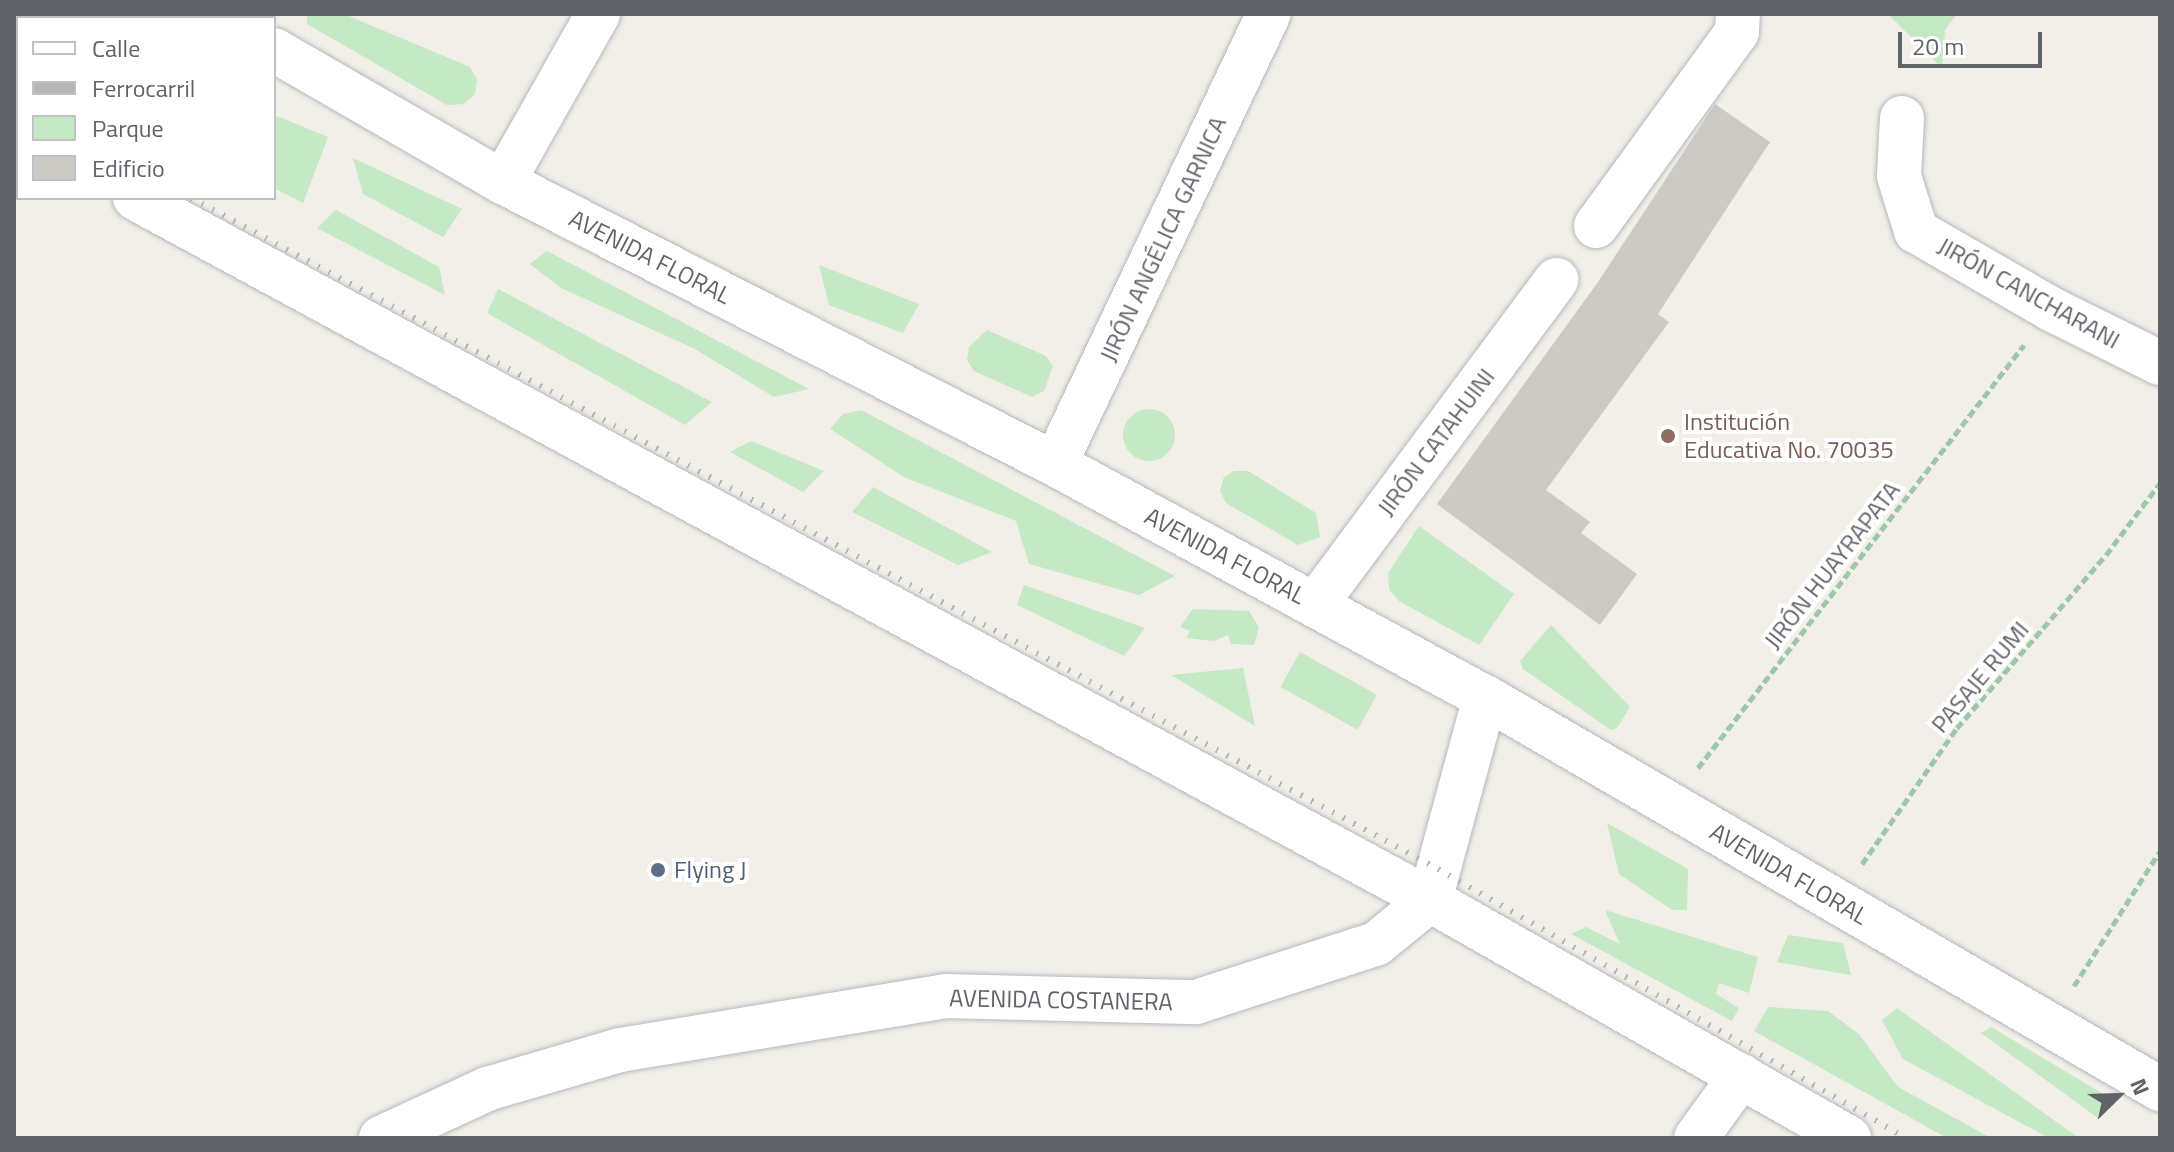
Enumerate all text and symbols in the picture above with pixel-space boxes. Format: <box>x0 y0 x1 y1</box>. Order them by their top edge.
legend <box>16 16 276 200</box>
scale bar <box>1902 16 2046 66</box>
text: 20 m <box>1912 28 1964 64</box>
text: Calle <box>92 30 140 66</box>
text: Ferrocarril <box>92 70 195 106</box>
text: Parque <box>92 110 164 146</box>
street label: JIRÓN ANGÉLICA GARNICA <box>1094 112 1232 366</box>
text: Edificio <box>92 150 165 186</box>
street label: AVENIDA FLORAL <box>564 204 736 310</box>
street label: JIRÓN CANCHARANI <box>1933 231 2125 355</box>
street label: JIRÓN CATAHUINI <box>1371 363 1501 521</box>
place label: Institución Educativa No. 70035 <box>1684 408 1894 464</box>
marker: Institución Educativa No. 70035 <box>1659 427 1677 445</box>
street label: JIRÓN HUAYRAPATA <box>1758 476 1906 654</box>
street label: AVENIDA FLORAL <box>1140 502 1310 610</box>
street label: PASAJE RUMI <box>1925 616 2035 738</box>
street label: AVENIDA FLORAL <box>1705 817 1873 931</box>
place label: Flying J <box>674 856 746 884</box>
marker: Flying J <box>649 861 667 879</box>
street label: AVENIDA COSTANERA <box>949 984 1173 1016</box>
north arrow <box>2078 1056 2158 1136</box>
text: N <box>2121 1073 2159 1100</box>

